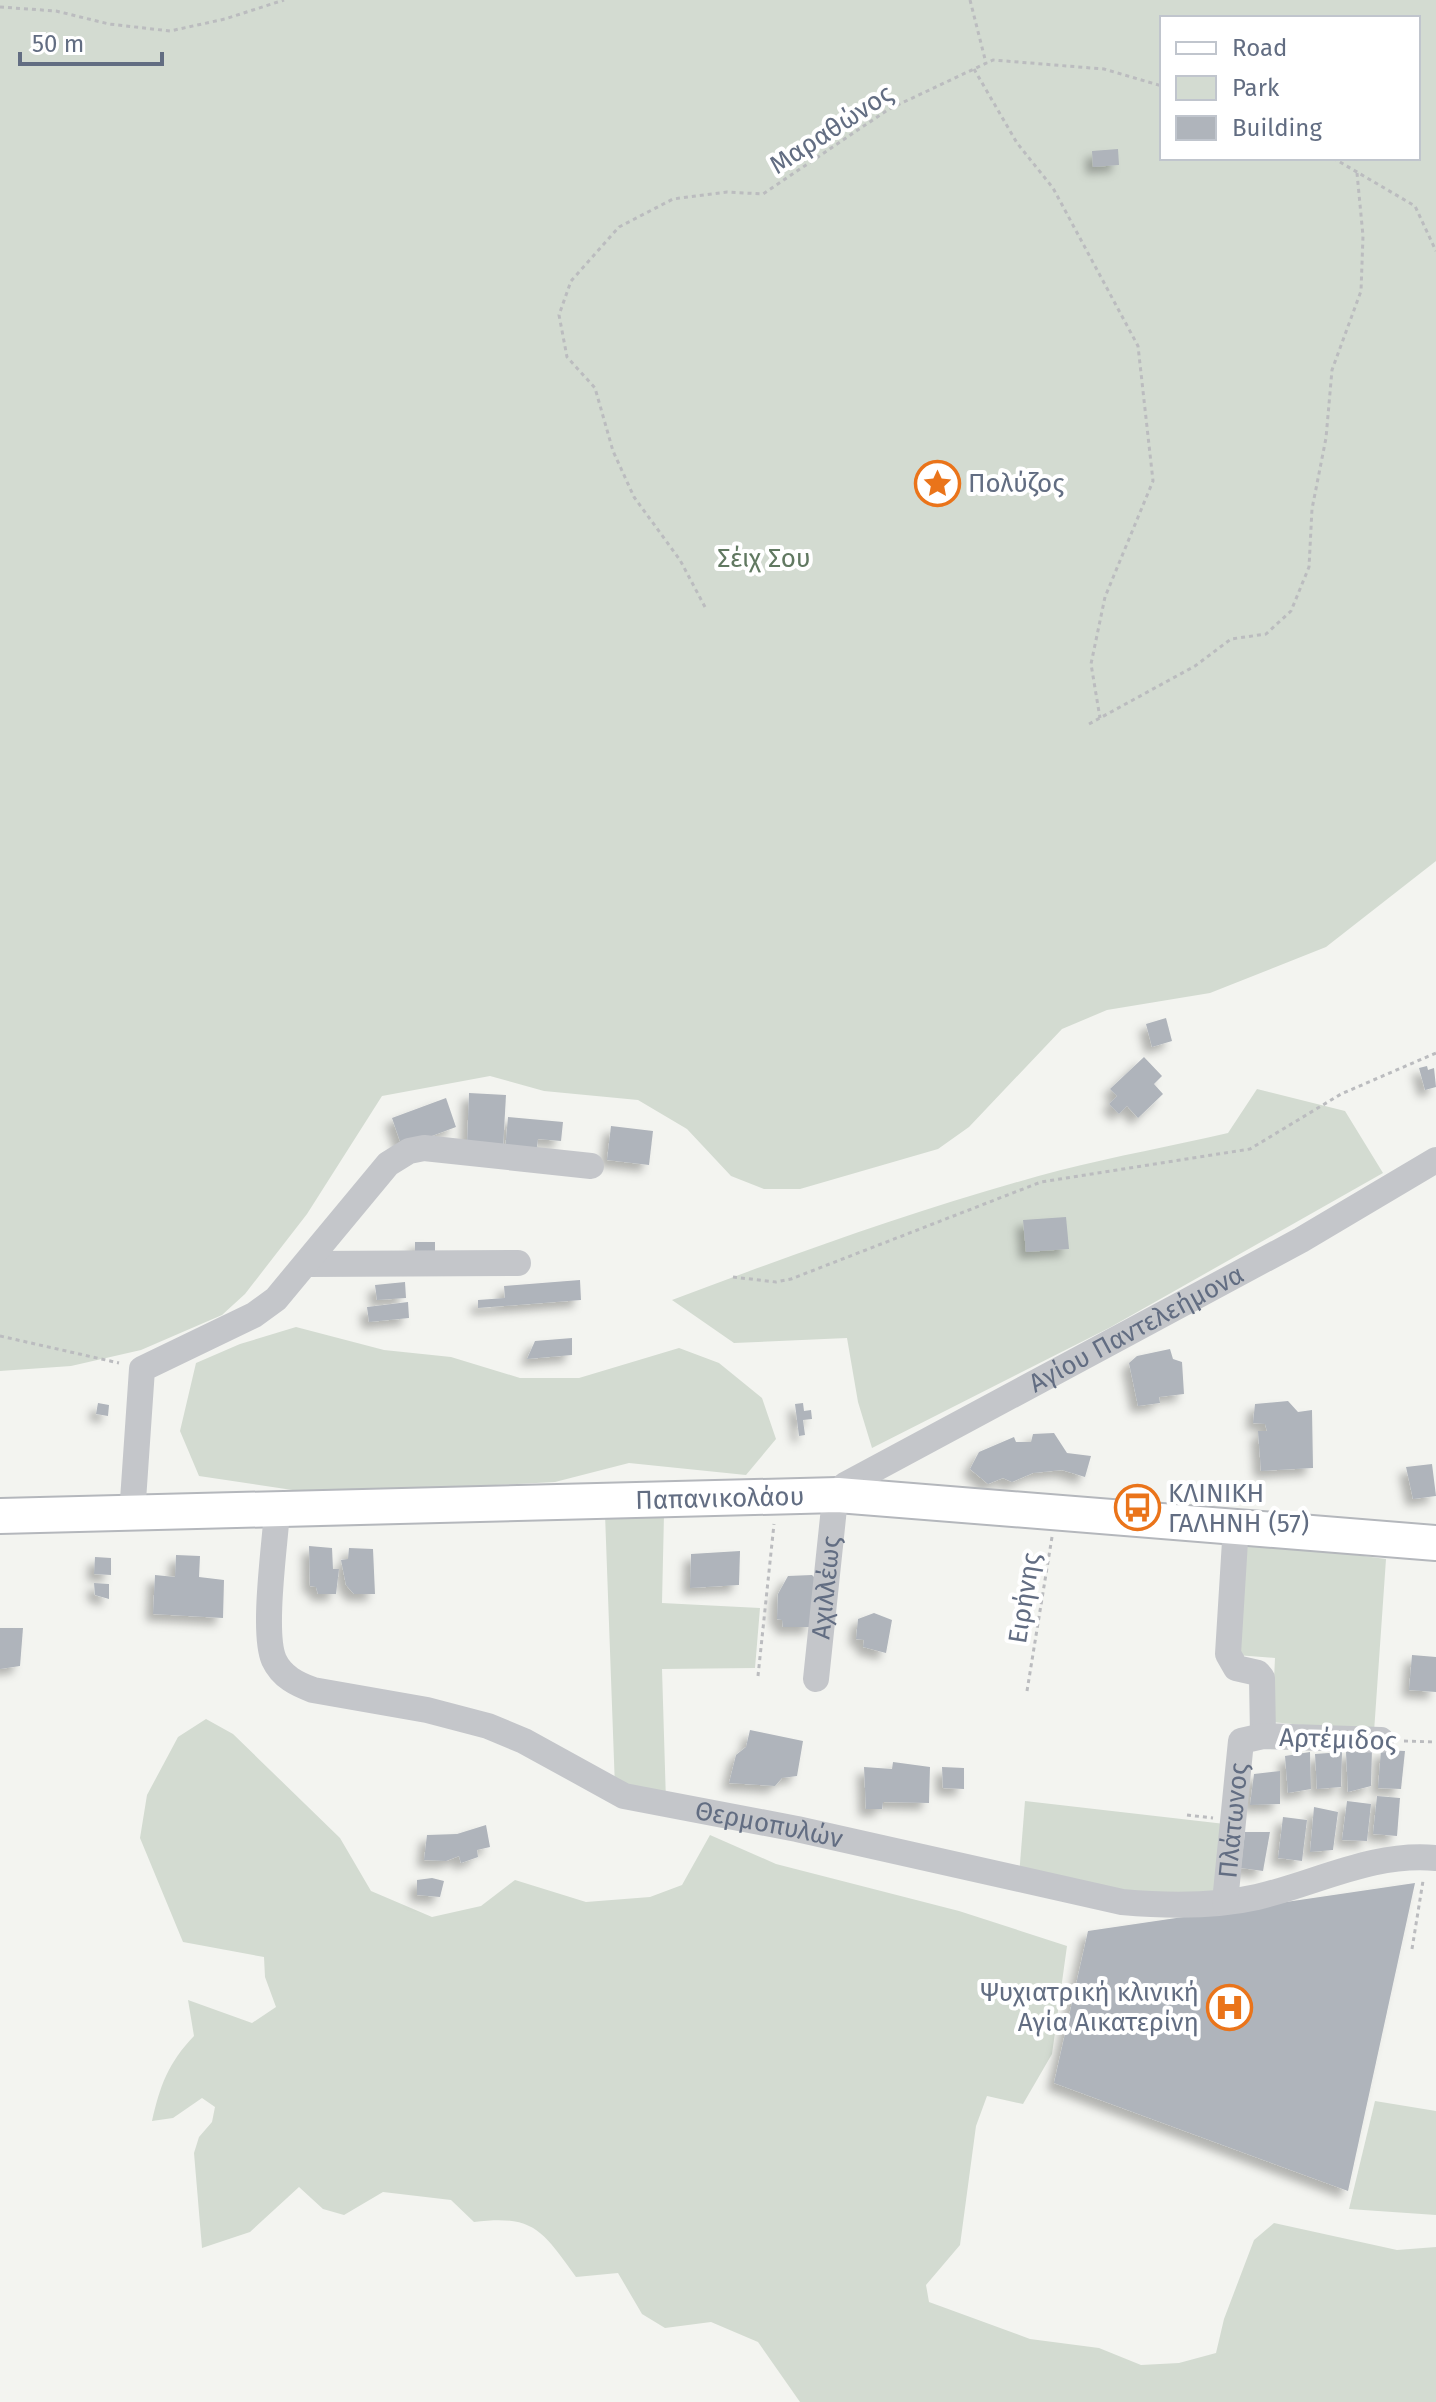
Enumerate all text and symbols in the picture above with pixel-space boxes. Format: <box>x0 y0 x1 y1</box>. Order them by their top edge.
scale bar <box>20 16 162 66</box>
legend <box>1160 16 1420 160</box>
text: 50 m <box>32 30 84 58</box>
text: Road <box>1232 34 1287 62</box>
text: Park <box>1232 74 1280 102</box>
street label: Μαραθώνος <box>764 78 899 181</box>
text: Building <box>1232 114 1322 142</box>
place icon: Πολύζος <box>913 459 961 507</box>
place label: Πολύζος <box>968 468 1064 499</box>
park label: Σέιχ Σου <box>717 543 811 574</box>
street label: Αγίου Παντελεήμονα <box>1024 1259 1249 1399</box>
place label: ΚΛΙΝΙΚΗ ΓΑΛΗΝΗ (57) <box>1168 1478 1309 1539</box>
street label: Παπανικολάου <box>635 1481 805 1516</box>
bus stop icon: ΚΛΙΝΙΚΗ ΓΑΛΗΝΗ (57) <box>1113 1484 1161 1532</box>
street label: Αχιλλέως <box>805 1535 847 1641</box>
street label: Ειρήνης <box>1002 1551 1047 1646</box>
street label: Αρτέμιδος <box>1279 1722 1397 1757</box>
street label: Πλάτωνος <box>1212 1761 1255 1880</box>
street label: Θερμοπυλών <box>692 1795 846 1855</box>
place label: Ψυχιατρική κλινική Αγία Αικατερίνη <box>980 1977 1199 2038</box>
hospital icon: Ψυχιατρική κλινική Αγία Αικατερίνη <box>1206 1983 1254 2031</box>

